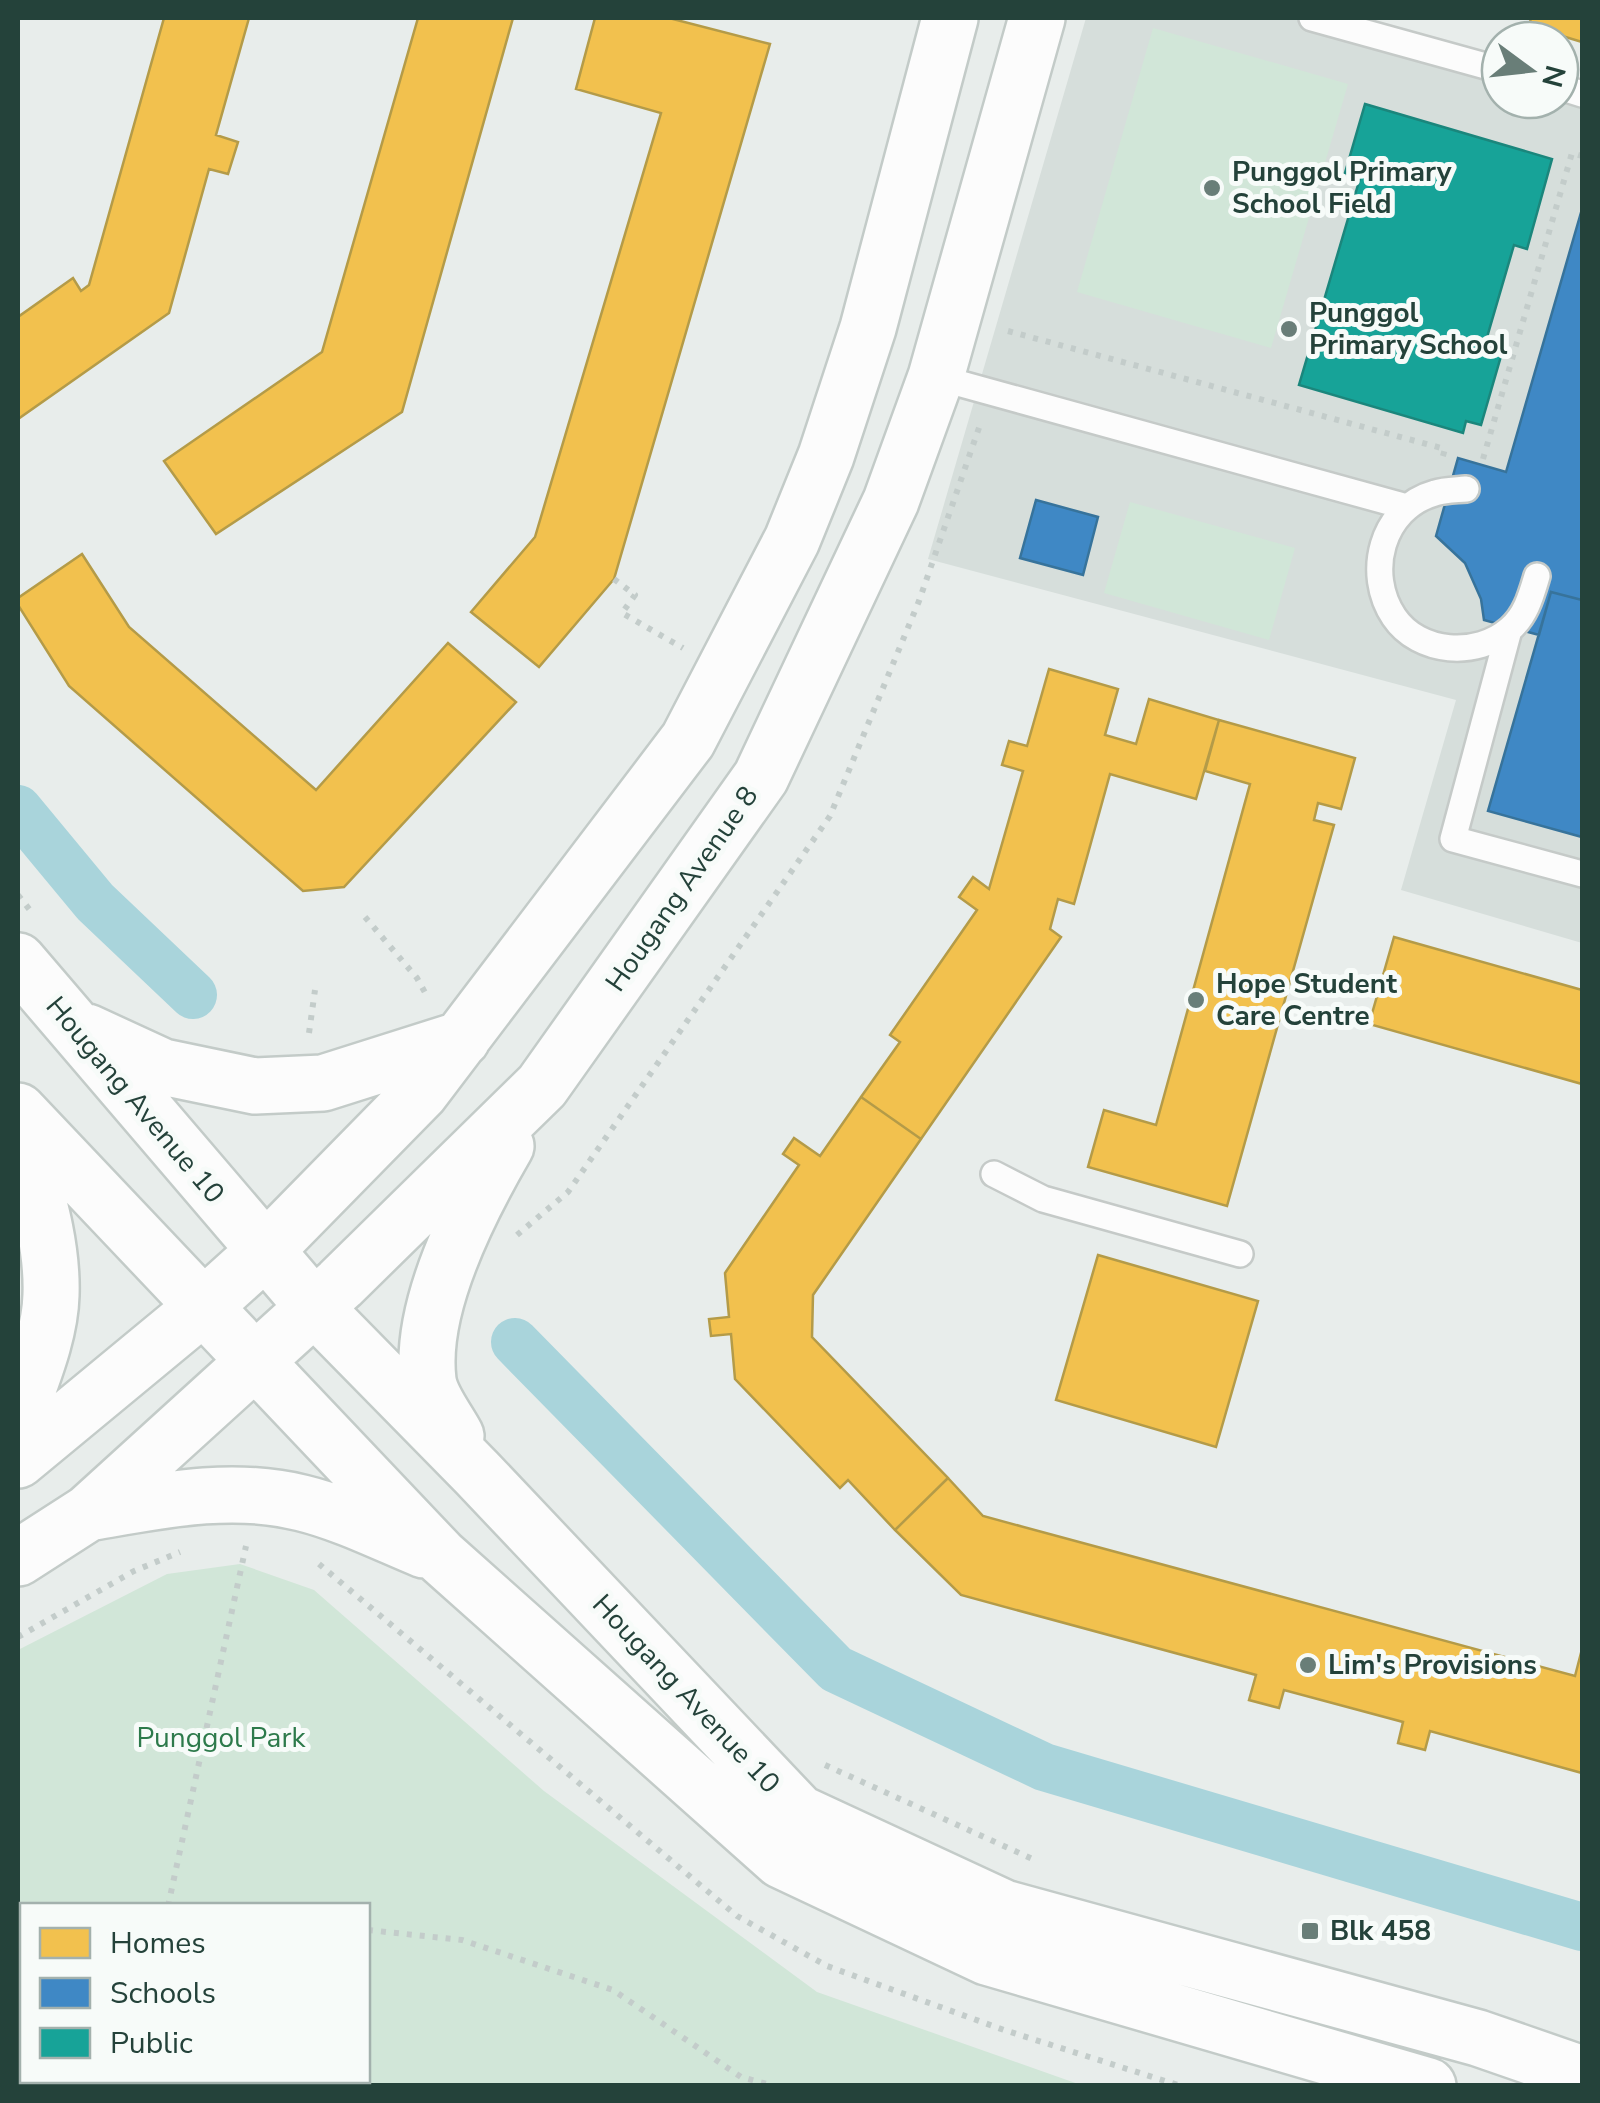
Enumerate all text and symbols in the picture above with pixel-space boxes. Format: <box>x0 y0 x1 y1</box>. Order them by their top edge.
north arrow <box>1480 20 1580 120</box>
text: N <box>1532 61 1574 91</box>
place label: Punggol Primary School Field <box>1232 153 1452 223</box>
marker: Punggol Primary School Field <box>1201 177 1223 199</box>
place label: Punggol Primary School <box>1309 294 1508 364</box>
marker: Punggol Primary School <box>1278 318 1300 340</box>
street label: Hougang Avenue 8 <box>597 779 767 999</box>
place label: Hope Student Care Centre <box>1216 965 1397 1035</box>
street label: Hougang Avenue 10 <box>37 988 233 1212</box>
marker: Hope Student Care Centre <box>1185 989 1207 1011</box>
street label: Hougang Avenue 10 <box>584 1586 788 1802</box>
place label: Lim's Provisions <box>1328 1646 1537 1684</box>
marker: Lim's Provisions <box>1297 1654 1319 1676</box>
park label: Punggol Park <box>137 1719 306 1757</box>
legend <box>20 1903 370 2083</box>
place label: Blk 458 <box>1330 1912 1431 1950</box>
marker: Blk 458 <box>1299 1920 1321 1942</box>
text: Homes <box>110 1923 206 1964</box>
text: Schools <box>110 1973 216 2014</box>
text: Public <box>110 2023 193 2064</box>

